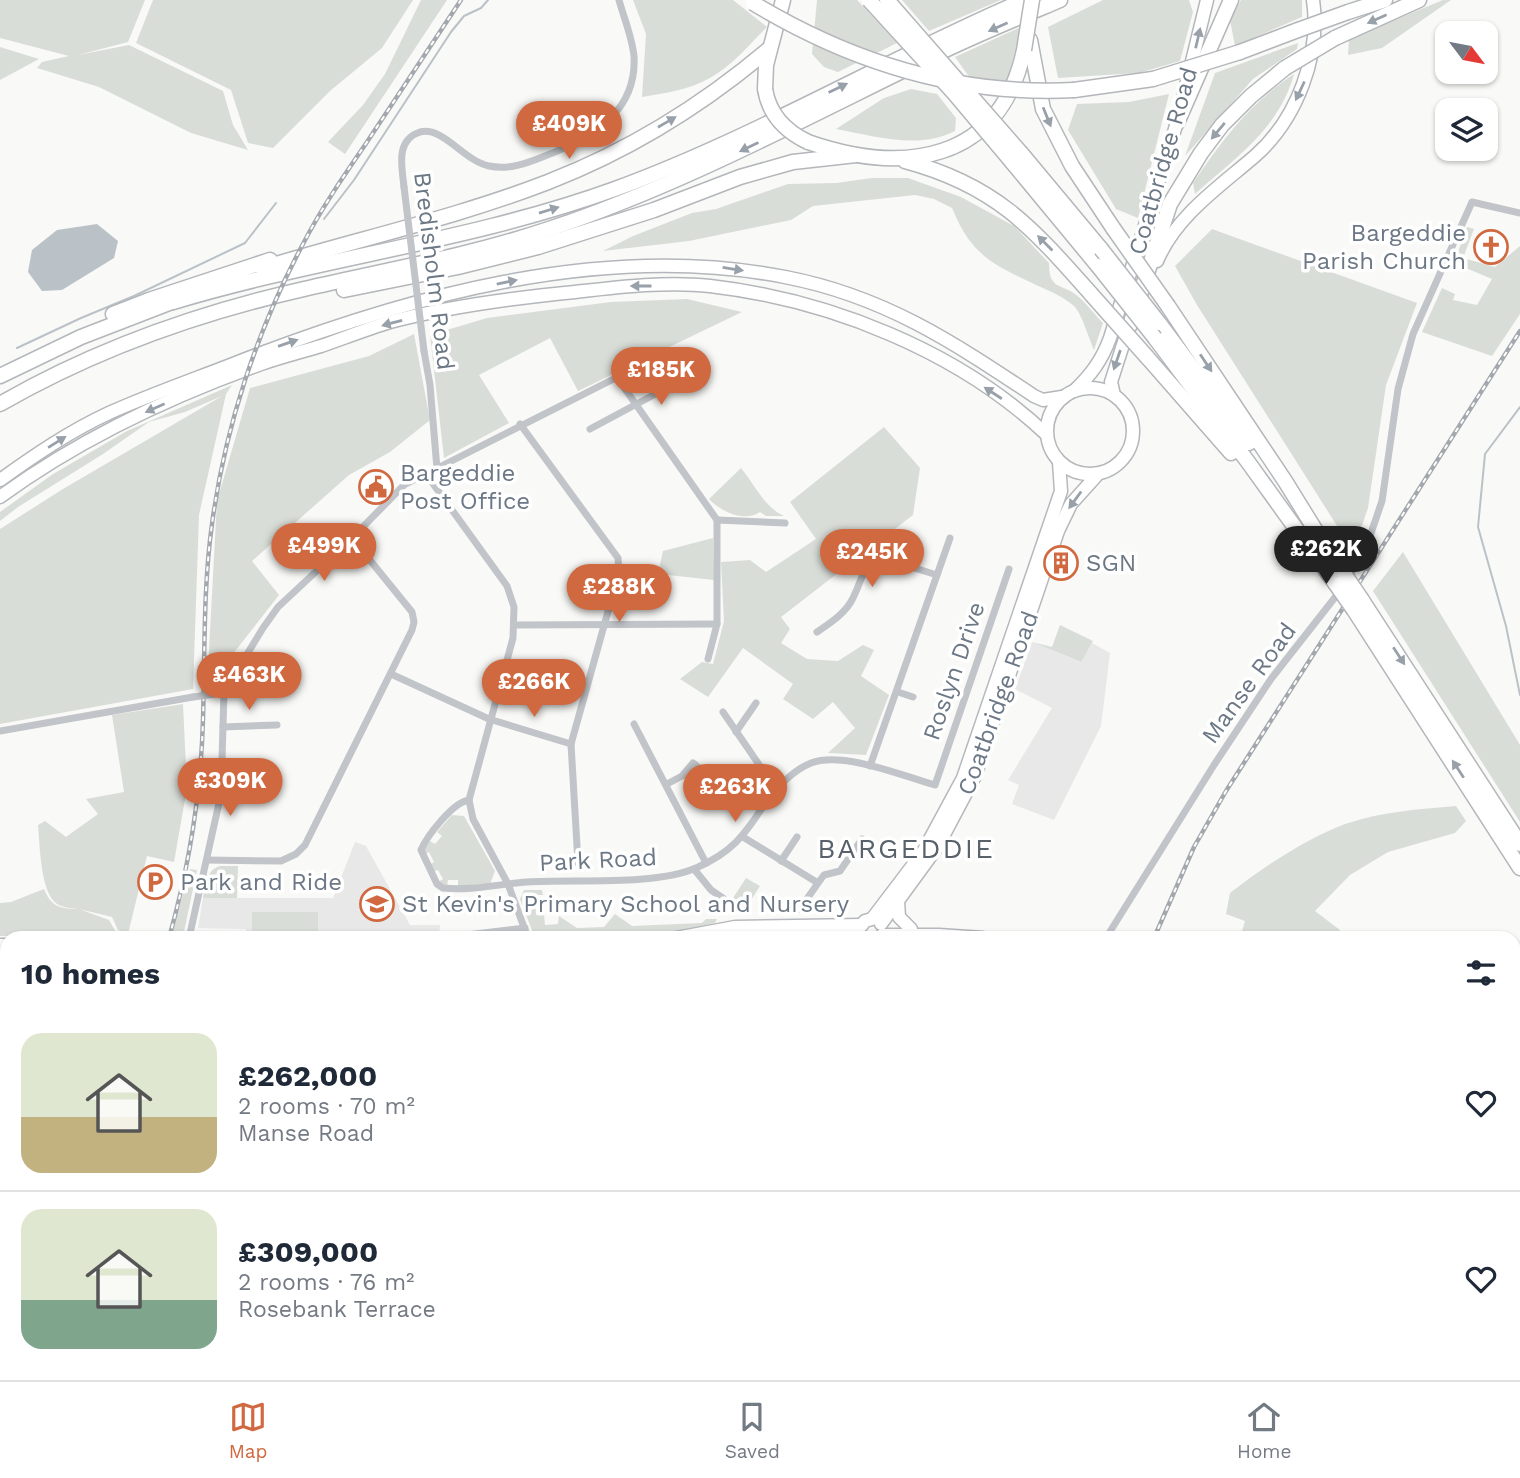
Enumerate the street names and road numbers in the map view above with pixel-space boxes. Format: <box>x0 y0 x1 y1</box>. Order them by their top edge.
street label: Coatbridge Road <box>1123 64 1203 258</box>
street label: Bredisholm Road <box>408 170 460 372</box>
street label: Roslyn Drive <box>917 598 991 744</box>
street label: Coatbridge Road <box>952 607 1044 799</box>
street label: Manse Road <box>1196 617 1302 749</box>
street label: Park Road <box>538 843 658 877</box>

